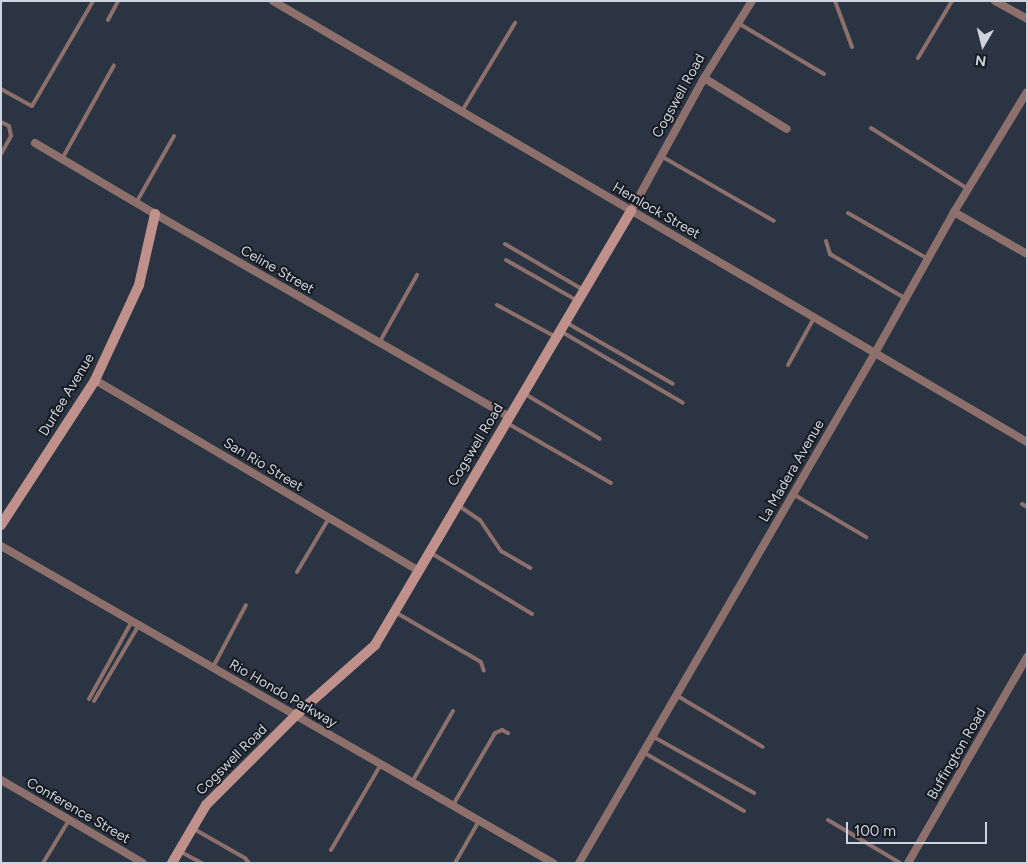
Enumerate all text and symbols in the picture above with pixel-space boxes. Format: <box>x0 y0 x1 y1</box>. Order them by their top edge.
north arrow <box>958 20 1008 70</box>
street label: Cogswell Road <box>649 51 709 141</box>
text: N <box>974 51 987 70</box>
street label: Hemlock Street <box>609 179 703 243</box>
street label: Celine Street <box>237 242 317 298</box>
street label: Durfee Avenue <box>36 351 98 439</box>
street label: Cogswell Road <box>445 401 507 489</box>
street label: La Madera Avenue <box>756 417 828 525</box>
street label: San Rio Street <box>220 435 306 495</box>
street label: Rio Hondo Parkway <box>226 656 340 732</box>
street label: Buffington Road <box>924 705 990 803</box>
street label: Cogswell Road <box>193 721 271 799</box>
street label: Conference Street <box>23 775 133 847</box>
scale bar <box>848 812 989 844</box>
text: 100 m <box>854 822 896 840</box>

